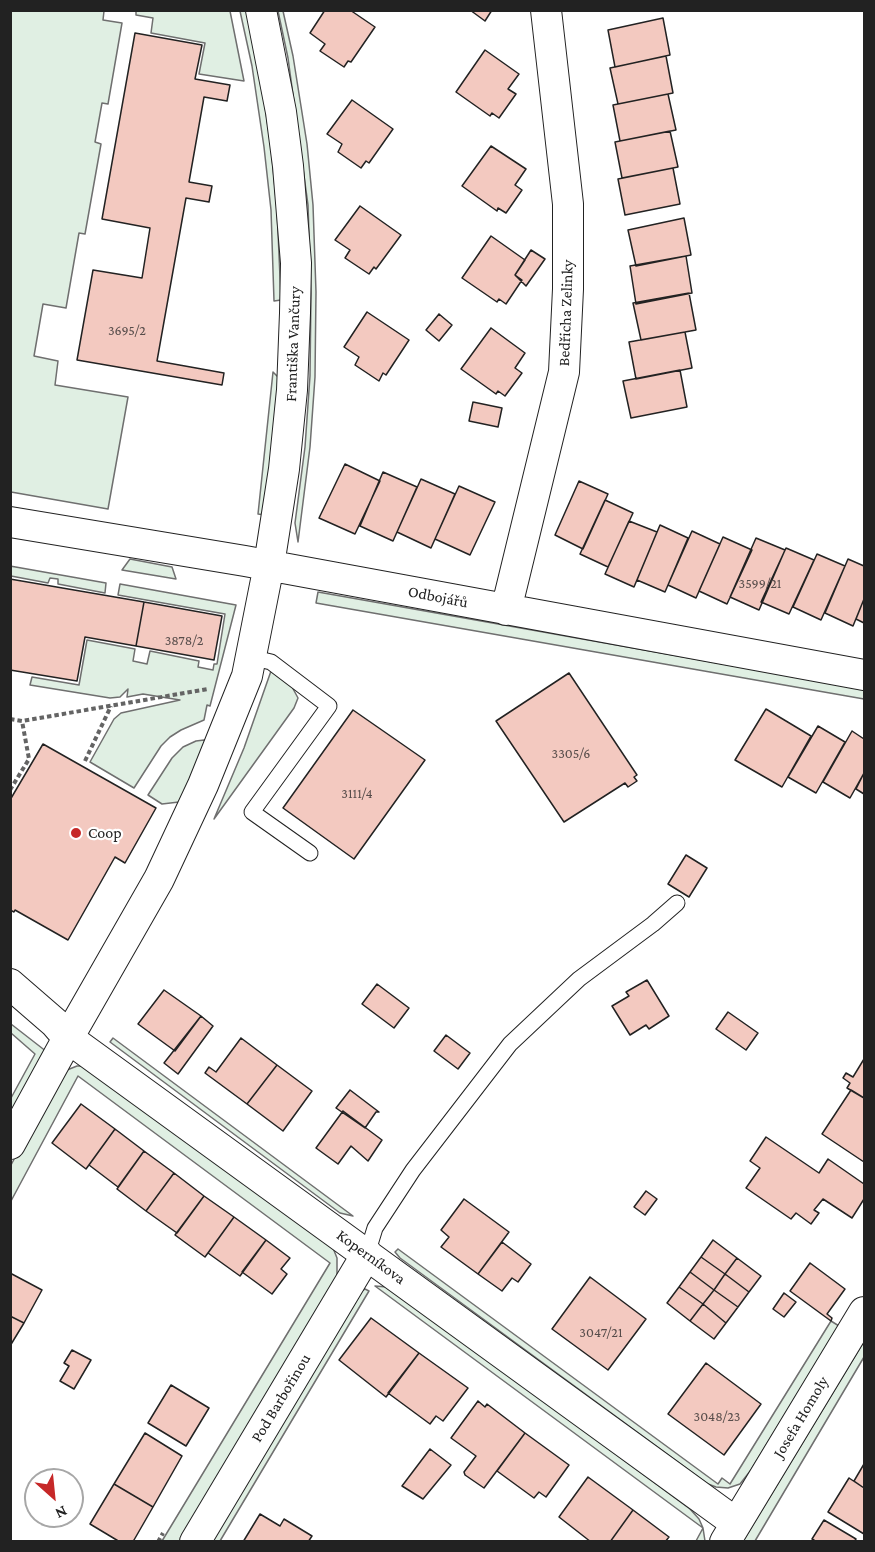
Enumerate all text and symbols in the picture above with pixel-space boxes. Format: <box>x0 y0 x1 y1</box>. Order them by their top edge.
street label: Bedřicha Zelinky <box>555 259 577 367</box>
street label: Františka Vančury <box>281 286 305 402</box>
house number: 3695/2 <box>108 323 146 339</box>
house number: 3599/21 <box>739 576 781 592</box>
street label: Odbojářů <box>406 582 470 612</box>
house number: 3878/2 <box>165 633 203 649</box>
house number: 3305/6 <box>552 746 590 762</box>
house number: 3111/4 <box>341 786 373 802</box>
place label: Coop <box>88 823 122 843</box>
marker: Coop <box>69 826 83 840</box>
street label: Koperníkova <box>333 1225 409 1289</box>
house number: 3047/21 <box>579 1325 623 1341</box>
street label: Pod Barbořinou <box>247 1350 315 1446</box>
street label: Josefa Homoly <box>769 1373 833 1461</box>
house number: 3048/23 <box>693 1409 741 1425</box>
north arrow <box>24 1468 84 1528</box>
text: N <box>53 1503 70 1523</box>

